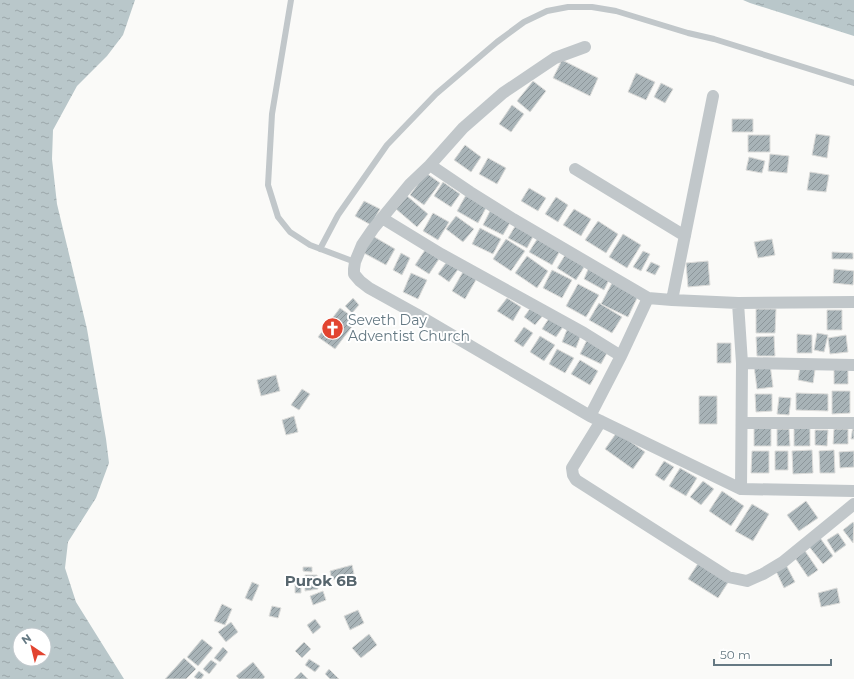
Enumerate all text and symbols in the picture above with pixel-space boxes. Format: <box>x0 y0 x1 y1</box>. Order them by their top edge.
place label: Seveth Day Adventist Church <box>348 311 470 345</box>
church icon: Seveth Day Adventist Church <box>320 315 346 341</box>
district label: Purok 6B <box>285 571 357 590</box>
north arrow <box>12 627 52 667</box>
text: N <box>19 631 34 647</box>
scale bar <box>714 641 831 667</box>
text: 50 m <box>720 647 751 662</box>

